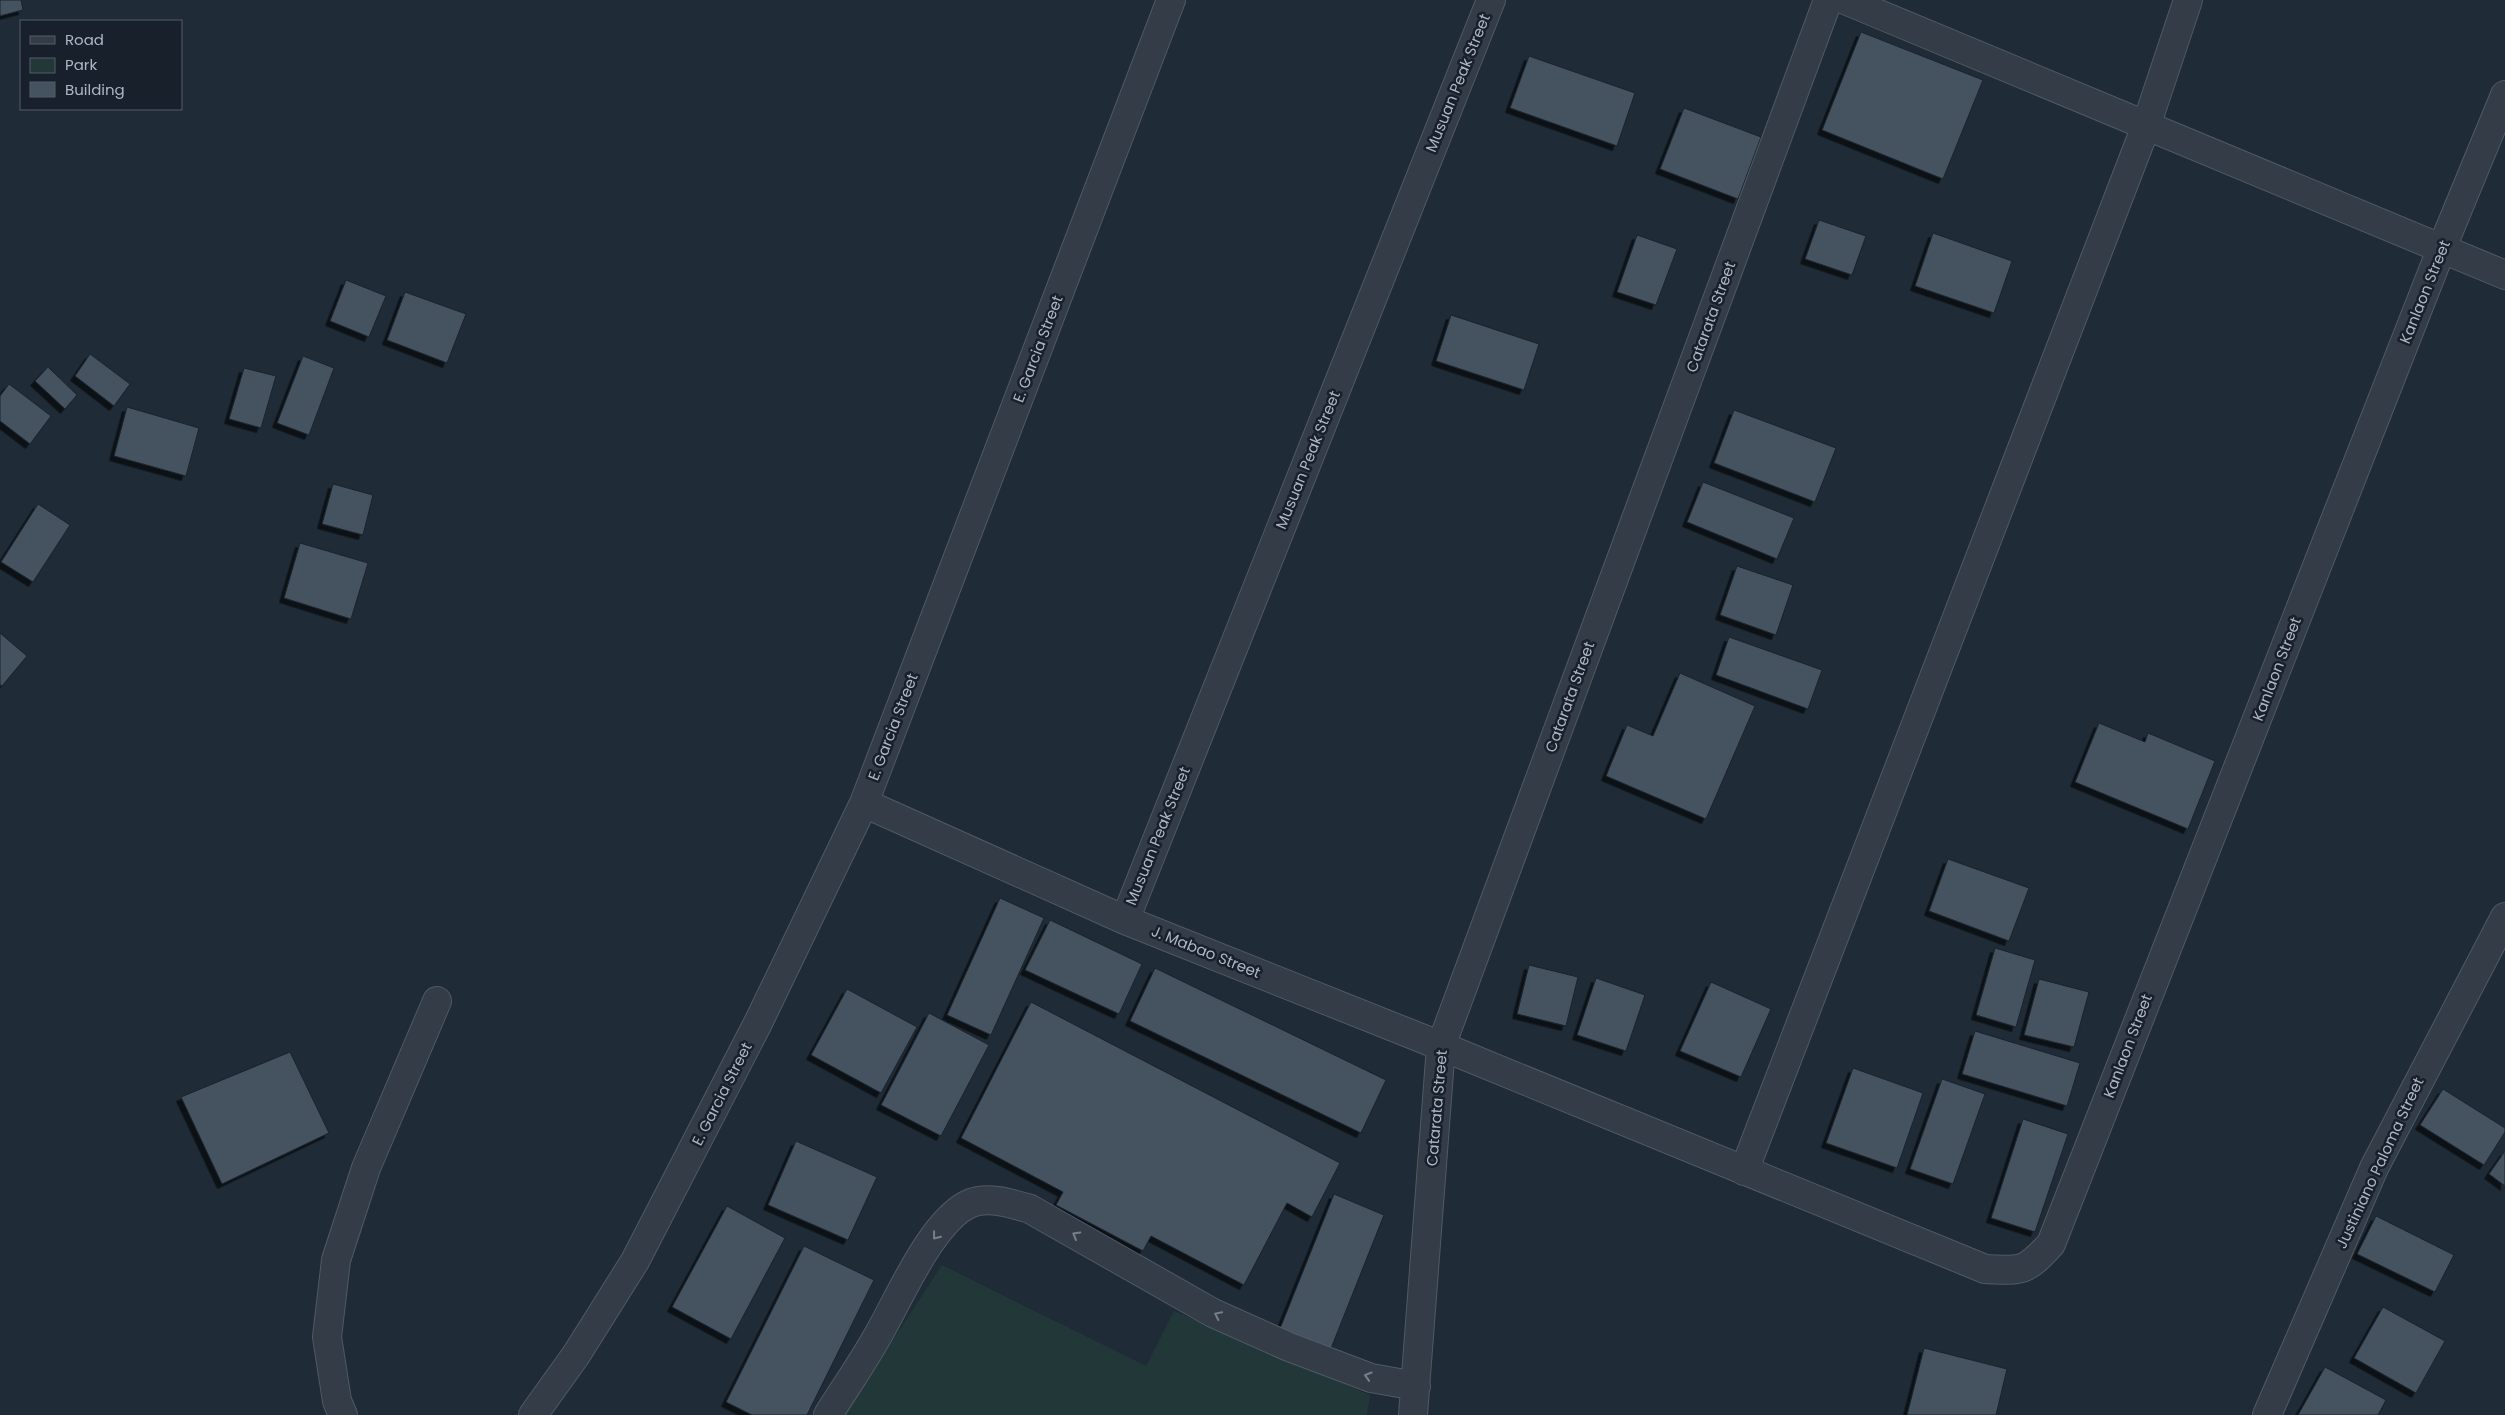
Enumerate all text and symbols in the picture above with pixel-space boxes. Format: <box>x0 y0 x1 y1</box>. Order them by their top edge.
street label: Musuan Peak Street <box>1420 11 1495 155</box>
legend <box>20 20 182 110</box>
text: Road <box>65 29 104 50</box>
text: Park <box>65 54 97 75</box>
text: Building <box>65 79 125 100</box>
street label: Kanlaon Street <box>2394 237 2455 347</box>
street label: Catarata Street <box>1681 258 1740 375</box>
street label: E. Garcia Street <box>1007 292 1068 405</box>
street label: Musuan Peak Street <box>1270 388 1345 532</box>
street label: Kanlaon Street <box>2247 614 2306 724</box>
street label: Catarata Street <box>1540 638 1599 755</box>
street label: E. Garcia Street <box>862 670 923 783</box>
street label: Musuan Peak Street <box>1120 764 1195 908</box>
street label: J. Mabao Street <box>1148 920 1264 983</box>
street label: Kanlaon Street <box>2098 991 2157 1101</box>
street label: E. Garcia Street <box>687 1039 757 1149</box>
street label: Catarata Street <box>1421 1049 1452 1167</box>
street label: Justiniano Paloma Street <box>2331 1074 2429 1252</box>
one-way arrow <box>934 1230 942 1239</box>
one-way arrow <box>1073 1232 1082 1242</box>
one-way arrow <box>1214 1311 1223 1321</box>
one-way arrow <box>1365 1372 1373 1382</box>

